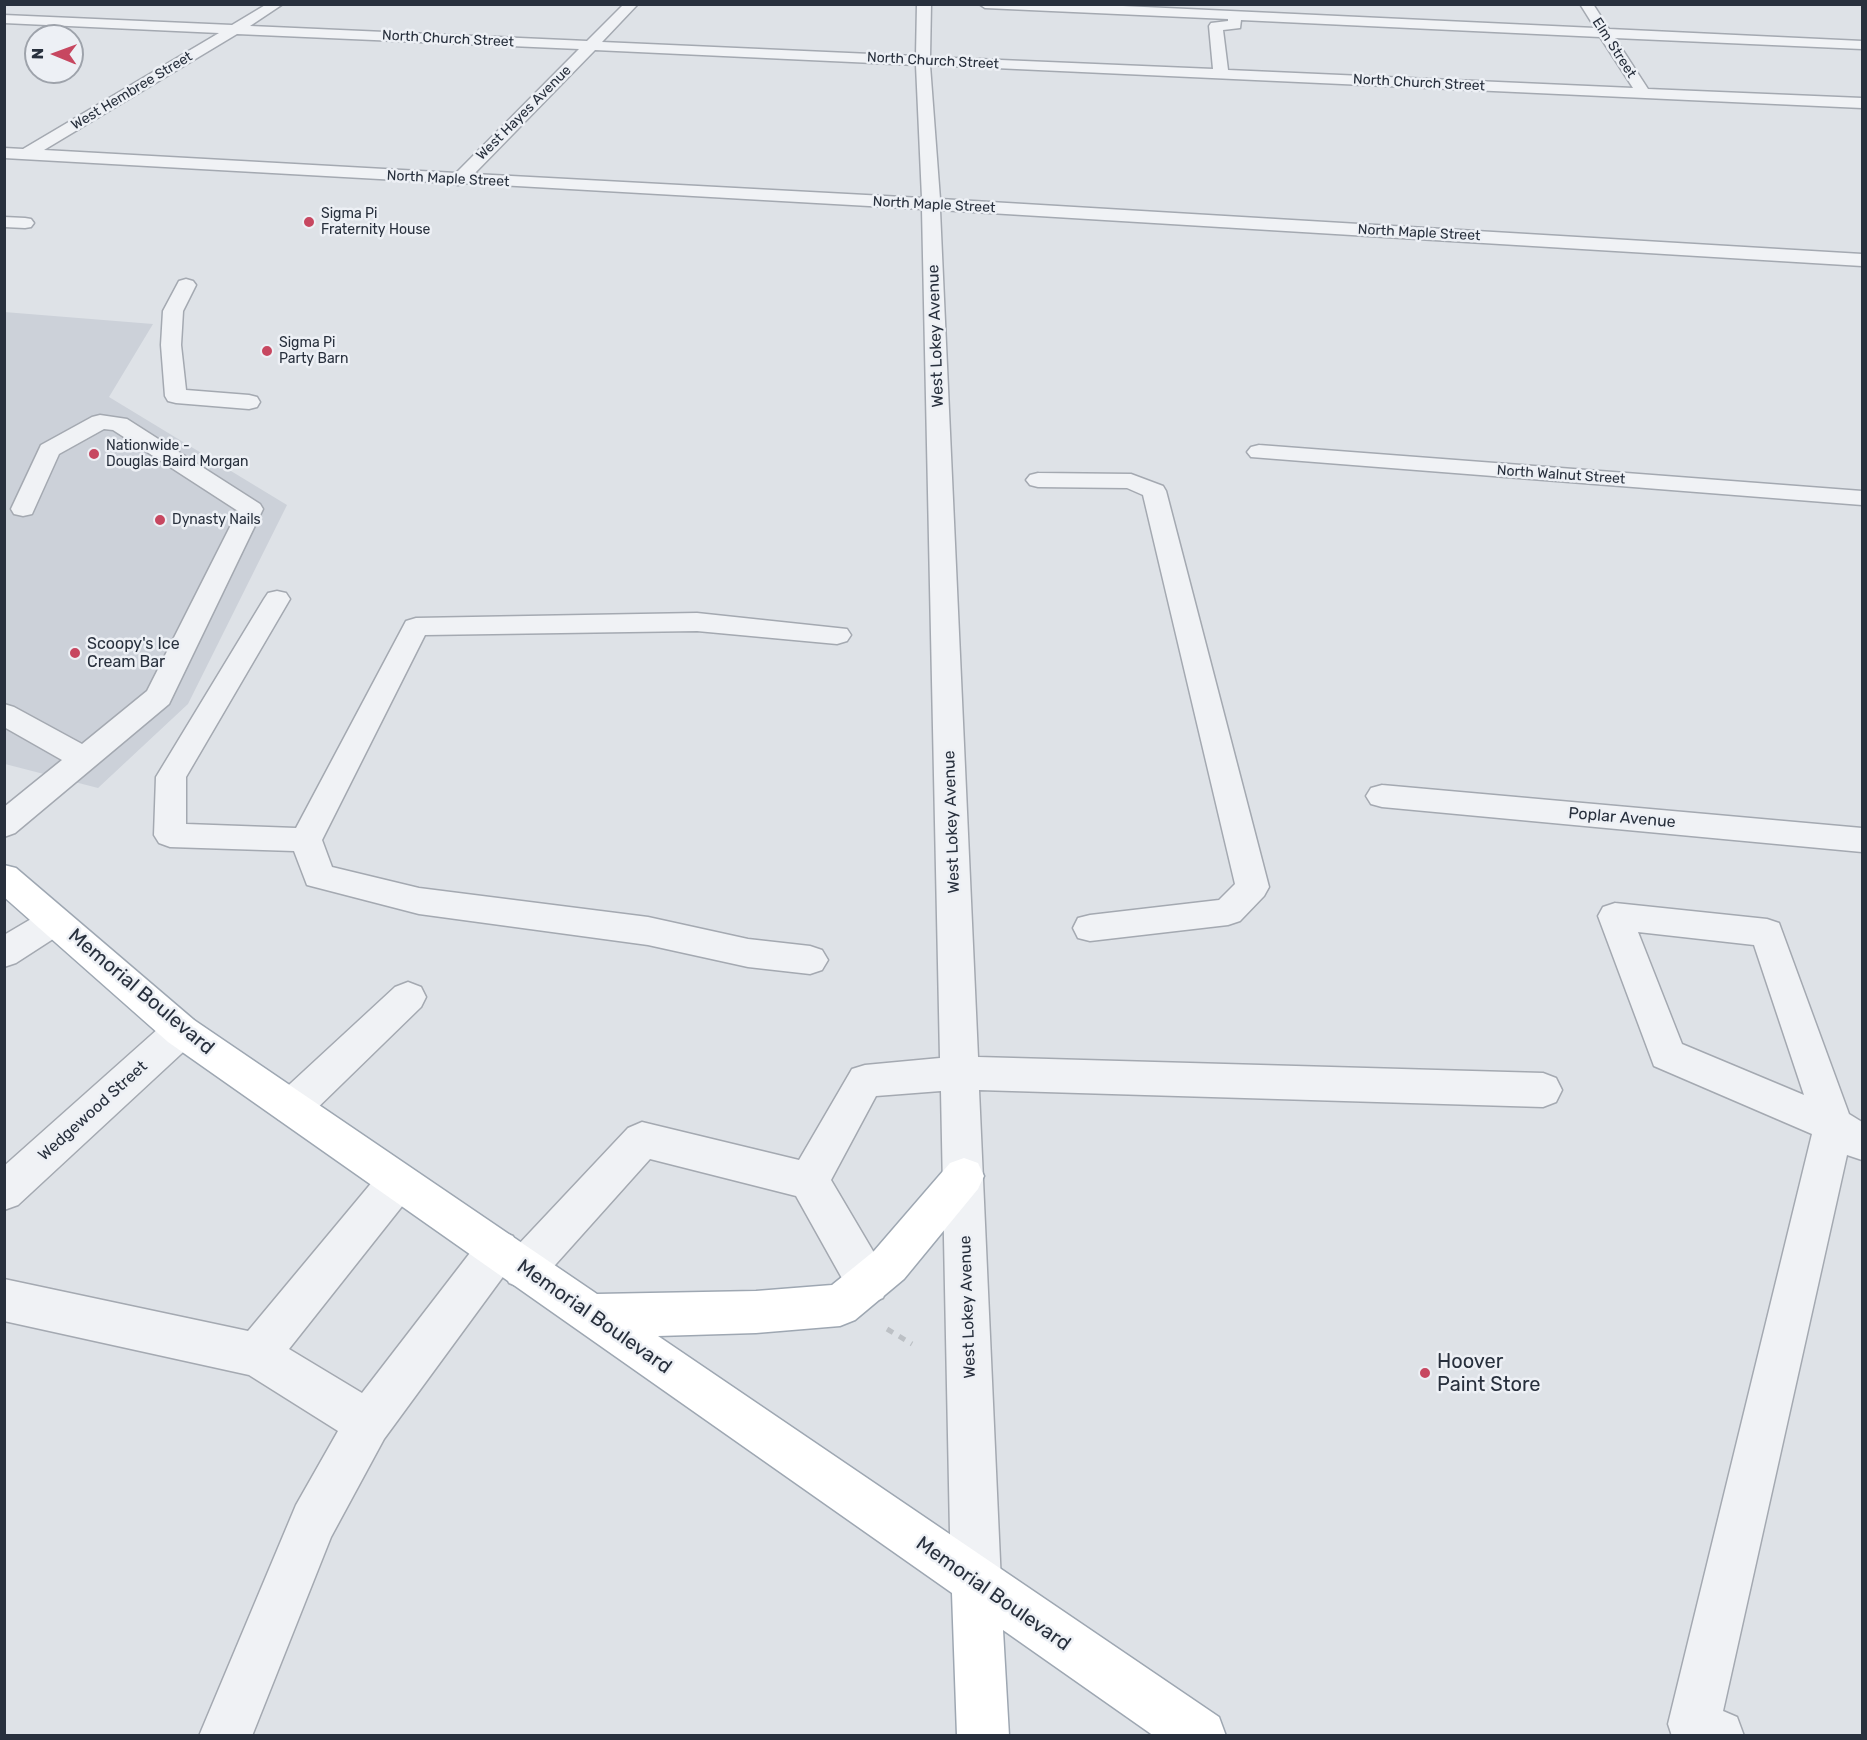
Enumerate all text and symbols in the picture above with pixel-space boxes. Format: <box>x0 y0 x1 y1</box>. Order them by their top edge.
street label: Elm Street <box>1588 15 1640 81</box>
north arrow <box>24 24 84 84</box>
street label: North Church Street <box>382 27 514 51</box>
text: N <box>28 48 47 60</box>
street label: West Hembree Street <box>68 48 196 134</box>
street label: North Church Street <box>867 49 999 73</box>
street label: West Hayes Avenue <box>473 62 575 164</box>
street label: North Church Street <box>1353 71 1485 95</box>
street label: North Maple Street <box>386 167 510 191</box>
street label: North Maple Street <box>872 193 996 217</box>
place label: Sigma Pi Fraternity House <box>321 206 430 238</box>
marker: Sigma Pi Fraternity House <box>302 215 316 229</box>
street label: North Maple Street <box>1357 221 1481 245</box>
street label: West Lokey Avenue <box>924 264 948 408</box>
place label: Sigma Pi Party Barn <box>279 335 348 368</box>
marker: Sigma Pi Party Barn <box>260 344 274 358</box>
place label: Nationwide - Douglas Baird Morgan <box>106 438 248 470</box>
marker: Nationwide - Douglas Baird Morgan <box>87 447 101 461</box>
street label: North Walnut Street <box>1496 462 1626 488</box>
place label: Dynasty Nails <box>172 512 261 528</box>
marker: Dynasty Nails <box>153 513 167 527</box>
place label: Scoopy's Ice Cream Bar <box>87 634 180 672</box>
marker: Scoopy's Ice Cream Bar <box>68 646 82 660</box>
street label: West Lokey Avenue <box>940 750 964 894</box>
street label: Poplar Avenue <box>1568 804 1676 832</box>
street label: Memorial Boulevard <box>63 924 219 1060</box>
street label: Wedgewood Street <box>35 1057 151 1165</box>
street label: West Lokey Avenue <box>956 1235 980 1379</box>
street label: Memorial Boulevard <box>512 1255 676 1379</box>
place label: Hoover Paint Store <box>1437 1350 1541 1397</box>
marker: Hoover Paint Store <box>1418 1366 1432 1380</box>
street label: Memorial Boulevard <box>911 1532 1075 1656</box>

